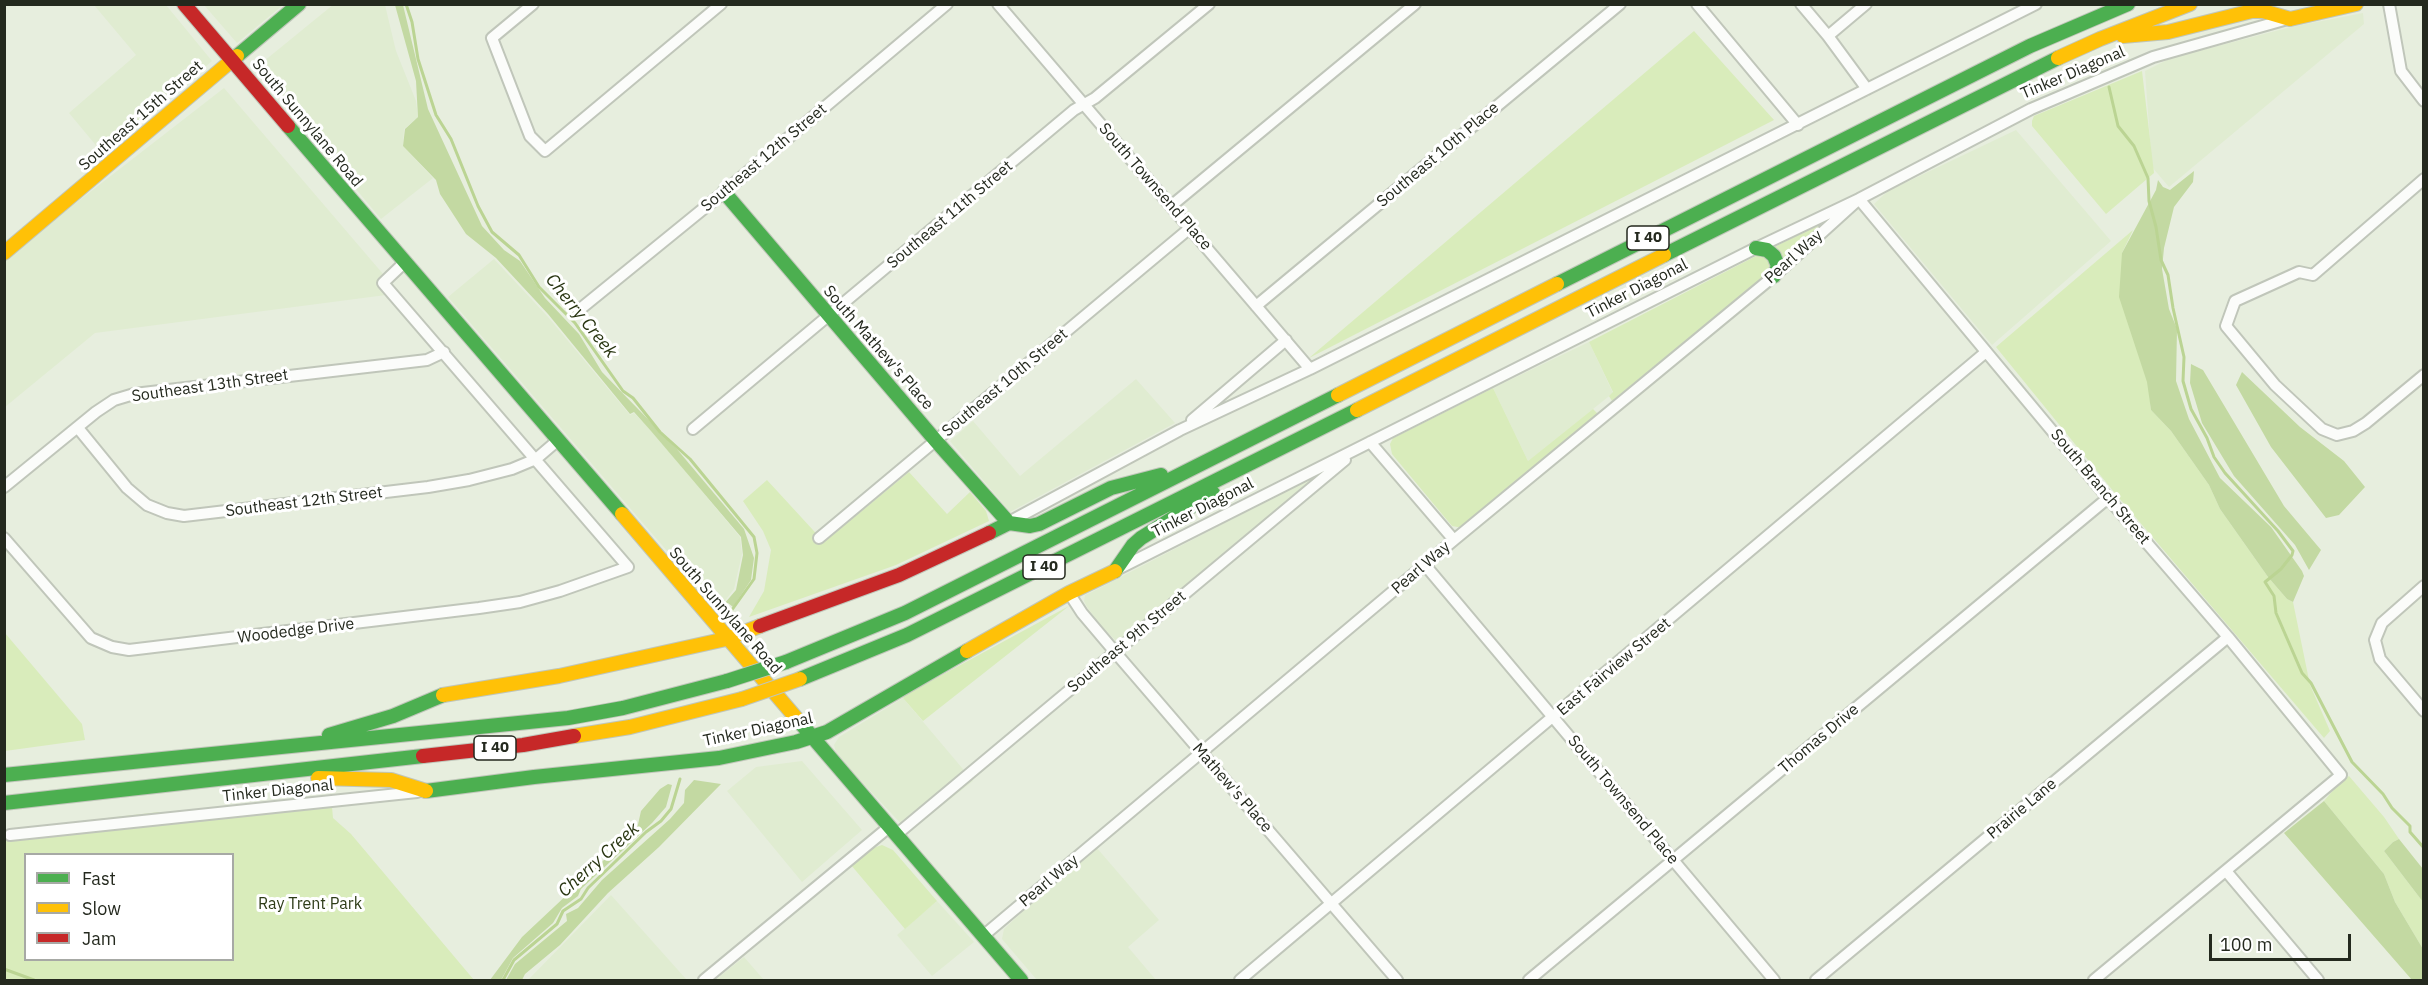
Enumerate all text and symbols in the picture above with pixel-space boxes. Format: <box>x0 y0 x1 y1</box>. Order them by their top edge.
street label: Tinker Diagonal <box>2018 42 2128 104</box>
street label: South Sunnylane Road <box>248 55 366 191</box>
street label: Southeast 15th Street <box>75 57 207 175</box>
street label: Southeast 10th Place <box>1373 98 1503 212</box>
street label: Southeast 12th Street <box>697 100 831 216</box>
street label: South Townsend Place <box>1095 119 1215 255</box>
street label: Southeast 11th Street <box>883 157 1017 273</box>
road number: I 40 <box>1627 226 1669 250</box>
street label: Pearl Way <box>1761 226 1827 288</box>
street label: Tinker Diagonal <box>1583 255 1691 323</box>
water label: Cherry Creek <box>541 270 621 362</box>
street label: South Mathew's Place <box>819 282 937 414</box>
street label: Southeast 10th Street <box>938 325 1072 441</box>
street label: Southeast 13th Street <box>130 365 290 407</box>
street label: South Branch Street <box>2046 425 2154 549</box>
street label: Tinker Diagonal <box>1149 474 1257 542</box>
street label: Southeast 12th Street <box>224 483 384 521</box>
street label: Pearl Way <box>1388 537 1454 599</box>
street label: South Sunnylane Road <box>665 544 785 678</box>
road number: I 40 <box>1023 555 1065 579</box>
street label: Southeast 9th Street <box>1064 587 1190 697</box>
street label: Woodedge Drive <box>237 614 355 648</box>
street label: East Fairview Street <box>1553 614 1675 720</box>
street label: Thomas Drive <box>1775 700 1863 778</box>
street label: Tinker Diagonal <box>702 709 814 751</box>
street label: South Townsend Place <box>1564 732 1682 868</box>
road number: I 40 <box>474 736 516 760</box>
street label: Mathew's Place <box>1188 739 1276 837</box>
street label: Prairie Lane <box>1983 774 2061 844</box>
street label: Tinker Diagonal <box>222 776 334 806</box>
water label: Cherry Creek <box>554 818 644 902</box>
street label: Pearl Way <box>1016 851 1082 911</box>
legend <box>24 853 234 961</box>
text: Fast <box>82 867 116 890</box>
park label: Ray Trent Park <box>258 894 362 914</box>
text: Slow <box>82 897 121 920</box>
scale bar <box>2212 922 2354 960</box>
text: Jam <box>82 927 117 950</box>
text: 100 m <box>2220 933 2272 956</box>

